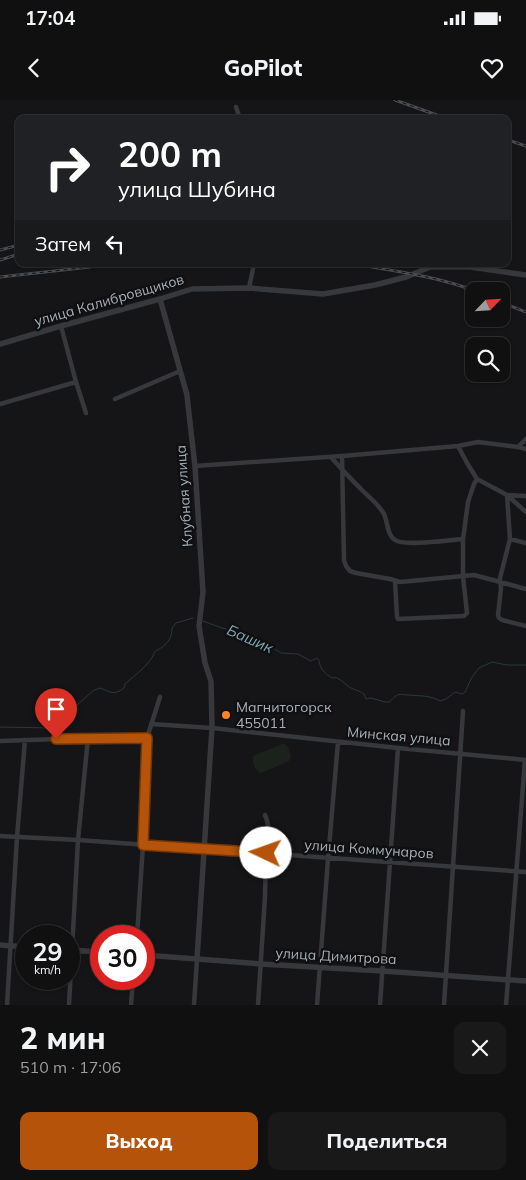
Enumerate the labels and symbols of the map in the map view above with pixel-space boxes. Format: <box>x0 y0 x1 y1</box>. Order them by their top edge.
street label: улица Калибровщиков <box>32 270 186 330</box>
north arrow <box>465 282 510 328</box>
street label: Клубная улица <box>171 444 197 548</box>
water label: Башик <box>224 620 277 657</box>
pin <box>35 688 77 739</box>
place label: Магнитогорск 455011 <box>236 698 332 732</box>
marker: Магнитогорск 455011 <box>220 709 232 721</box>
street label: Минская улица <box>346 723 452 749</box>
position arrow <box>239 826 291 878</box>
street label: улица Коммунаров <box>304 836 434 863</box>
speed limit sign: 30 <box>90 925 155 990</box>
street label: улица Димитрова <box>275 944 397 968</box>

